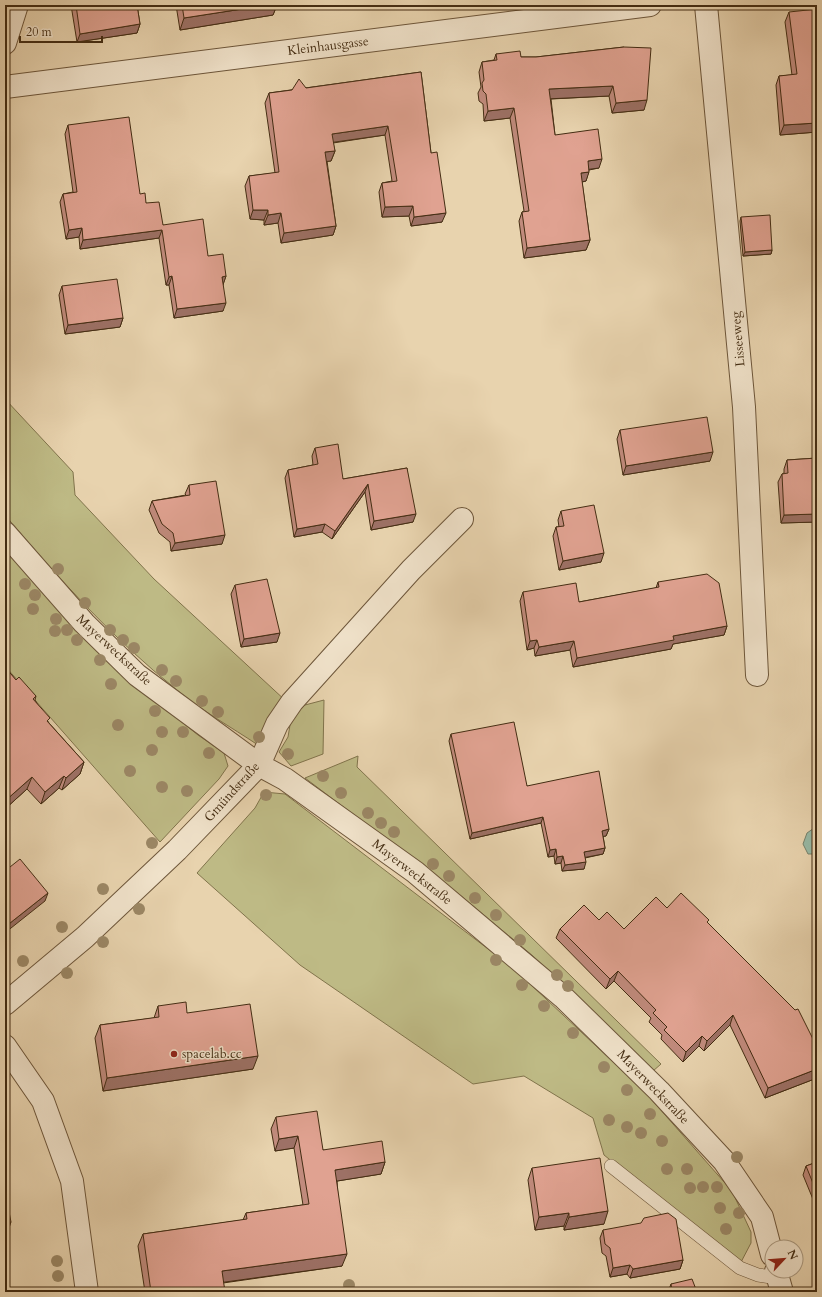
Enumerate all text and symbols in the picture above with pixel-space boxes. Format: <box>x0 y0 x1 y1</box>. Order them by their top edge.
scale bar <box>20 18 102 44</box>
text: 20 m <box>26 24 53 40</box>
street label: Kleinhausgasse <box>286 32 370 60</box>
street label: Lisseeweg <box>727 310 749 367</box>
street label: Mayerweckstraße <box>72 610 156 690</box>
street label: Gmündstraße <box>200 758 264 826</box>
street label: Mayerweckstraße <box>368 835 456 909</box>
place label: spacelab.cc <box>182 1045 242 1063</box>
street label: Mayerweckstraße <box>613 1046 693 1128</box>
marker: spacelab.cc <box>169 1049 179 1059</box>
north arrow <box>764 1239 804 1279</box>
text: N <box>784 1247 802 1263</box>

